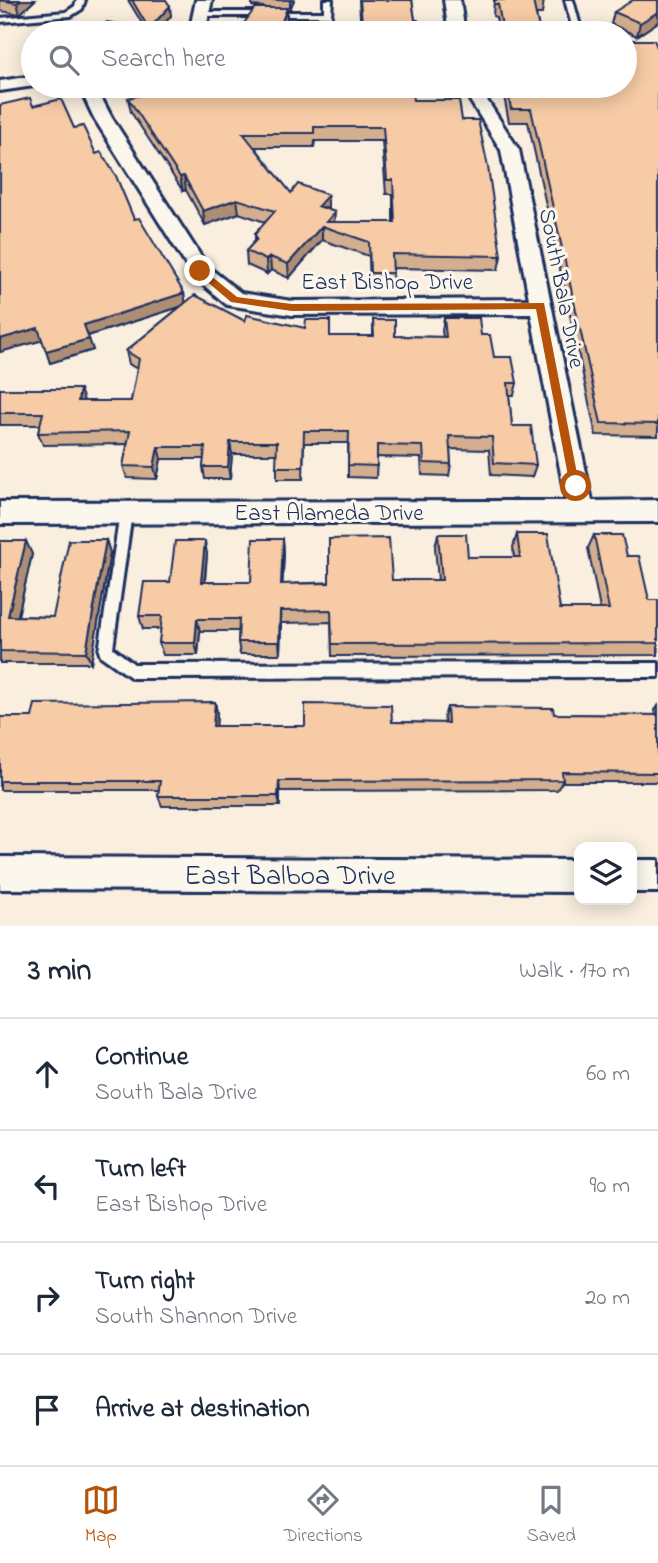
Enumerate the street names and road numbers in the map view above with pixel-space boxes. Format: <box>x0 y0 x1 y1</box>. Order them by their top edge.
street label: South Bala Drive <box>529 206 592 372</box>
street label: East Bishop Drive <box>301 267 474 300</box>
street label: East Alameda Drive <box>234 498 424 531</box>
street label: East Balboa Drive <box>184 857 396 898</box>

